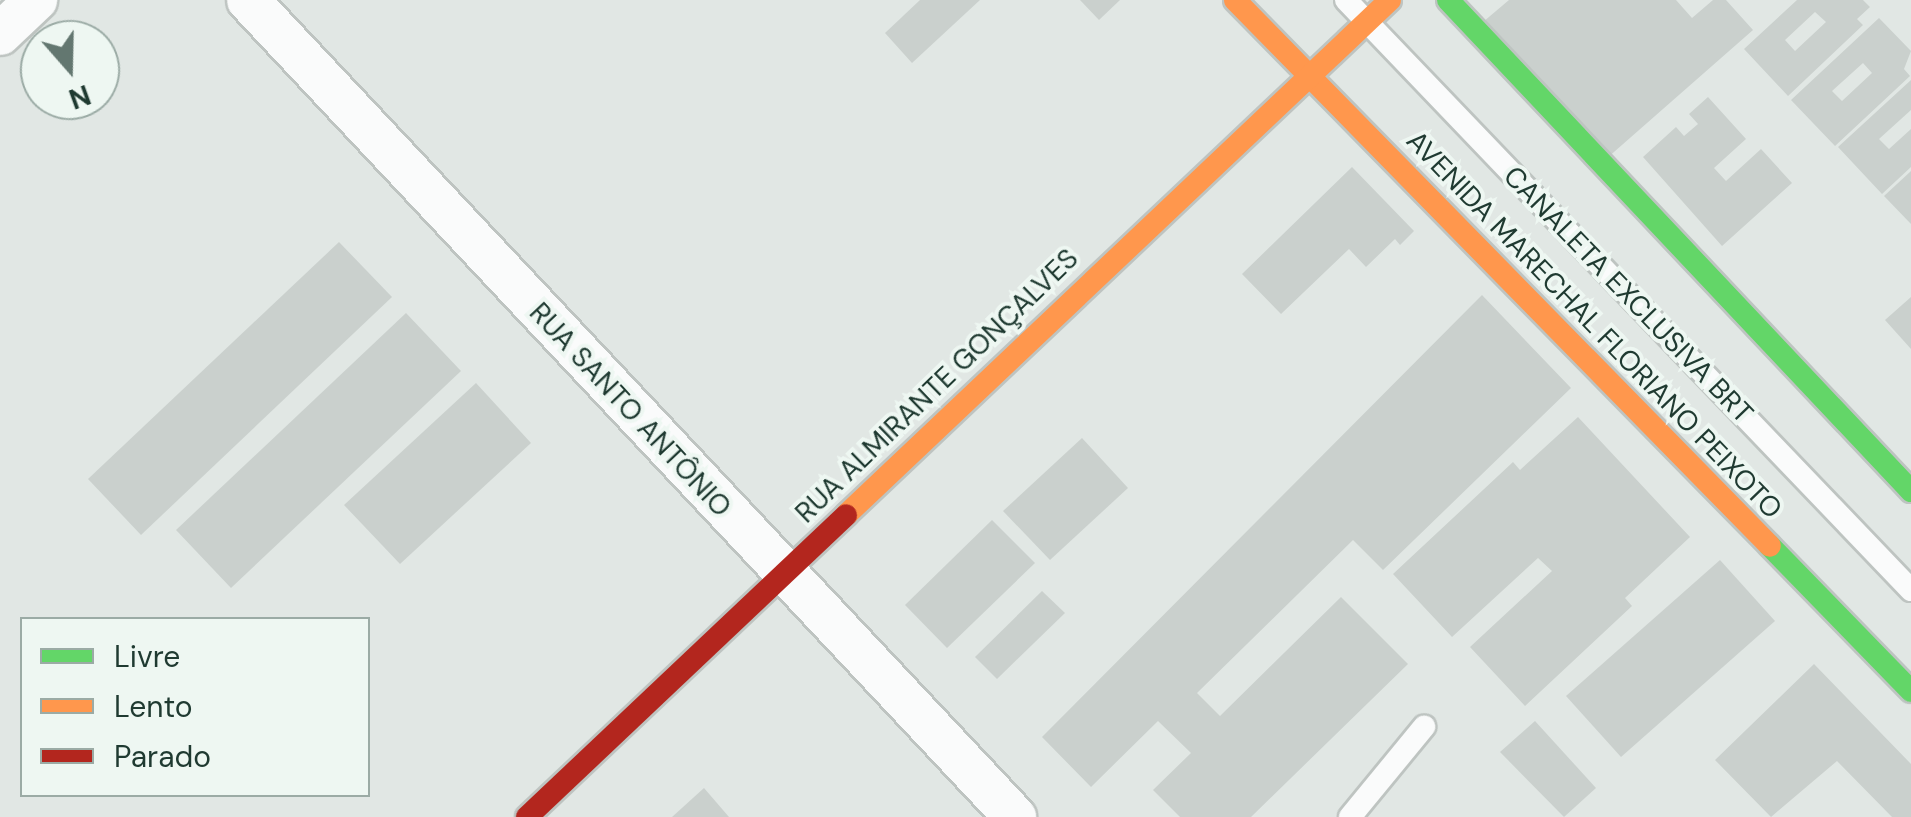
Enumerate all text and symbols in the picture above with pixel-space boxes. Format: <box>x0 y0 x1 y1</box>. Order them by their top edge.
north arrow <box>20 20 120 120</box>
text: N <box>64 76 96 118</box>
street label: AVENIDA MARECHAL FLORIANO PEIXOTO <box>1399 124 1789 526</box>
street label: CANALETA EXCLUSIVA BRT <box>1496 160 1760 430</box>
street label: RUA ALMIRANTE GONÇALVES <box>789 242 1085 530</box>
street label: RUA SANTO ANTÔNIO <box>522 296 738 524</box>
legend <box>20 617 370 797</box>
text: Livre <box>114 637 180 676</box>
text: Lento <box>114 687 193 726</box>
text: Parado <box>114 737 211 776</box>

